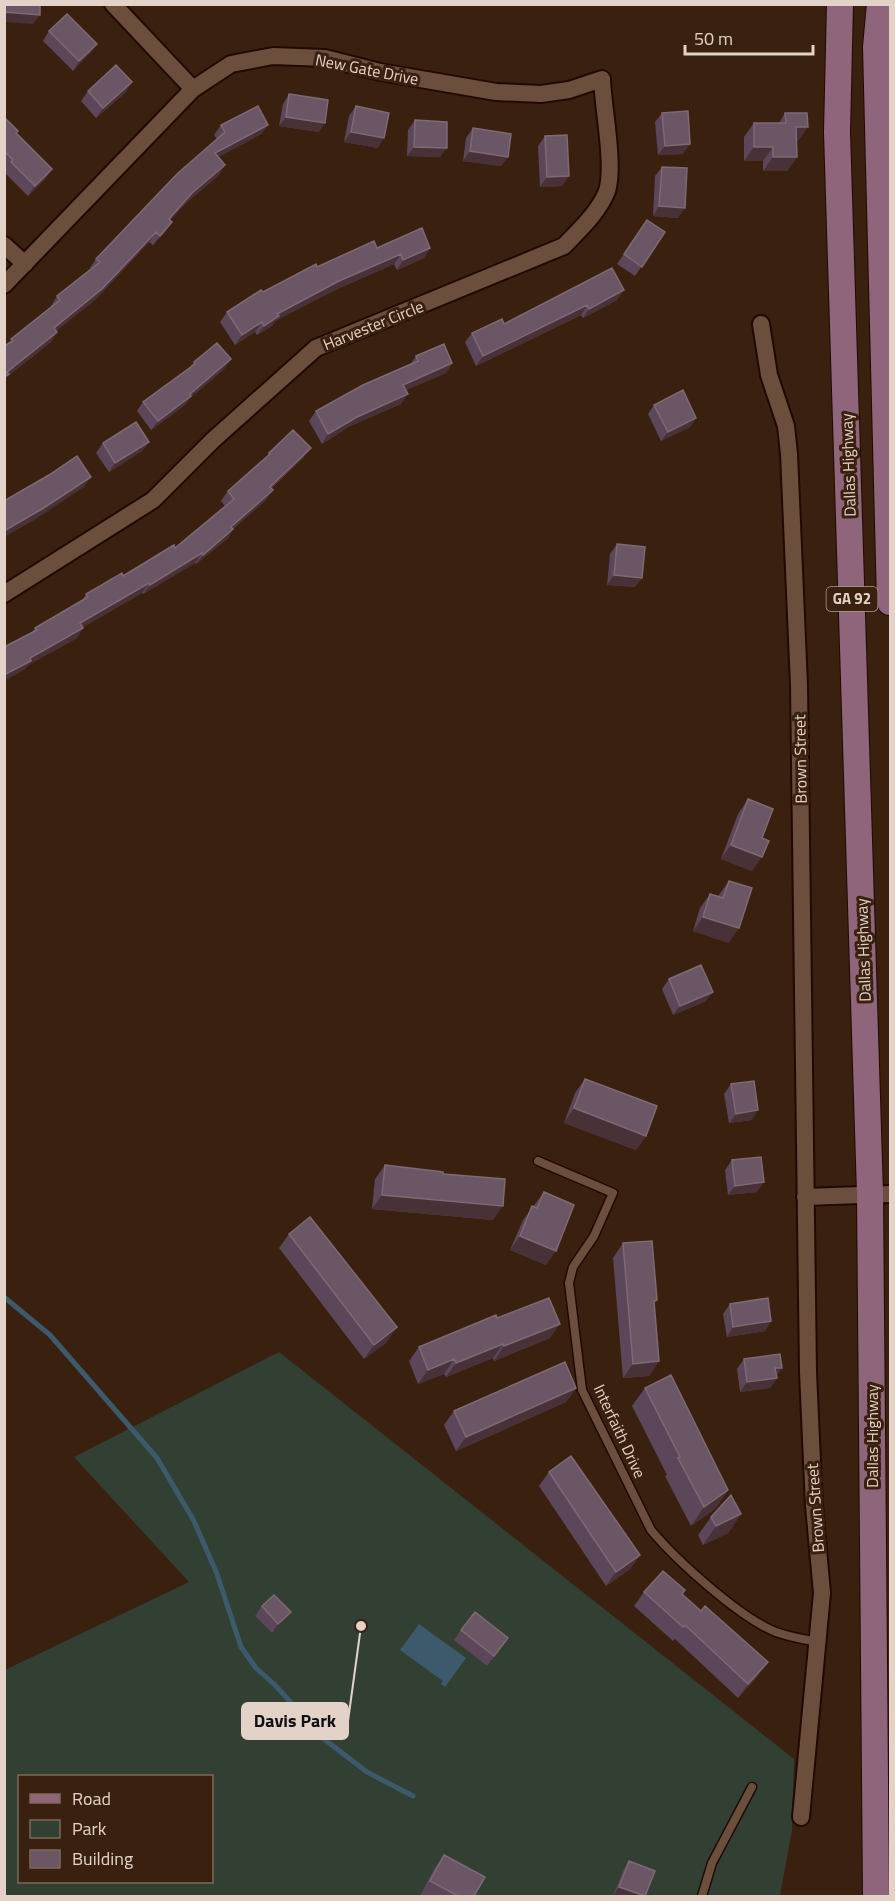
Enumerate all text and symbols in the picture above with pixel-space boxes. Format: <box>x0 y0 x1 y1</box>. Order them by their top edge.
scale bar <box>685 18 812 56</box>
text: 50 m <box>694 25 733 52</box>
street label: New Gate Drive <box>313 47 421 91</box>
street label: Harvester Circle <box>319 294 427 356</box>
street label: Dallas Highway <box>834 413 862 517</box>
road number: GA 92 <box>826 587 878 611</box>
street label: Brown Street <box>787 714 813 804</box>
street label: Dallas Highway <box>849 898 877 1002</box>
street label: Interfaith Drive <box>588 1380 652 1482</box>
street label: Dallas Highway <box>860 1384 884 1488</box>
street label: Brown Street <box>800 1462 830 1553</box>
callout: Davis Park <box>242 1703 348 1739</box>
text: Davis Park <box>254 1707 337 1734</box>
legend <box>18 1775 213 1883</box>
text: Road <box>72 1785 111 1812</box>
text: Park <box>72 1815 107 1842</box>
text: Building <box>72 1845 133 1872</box>

